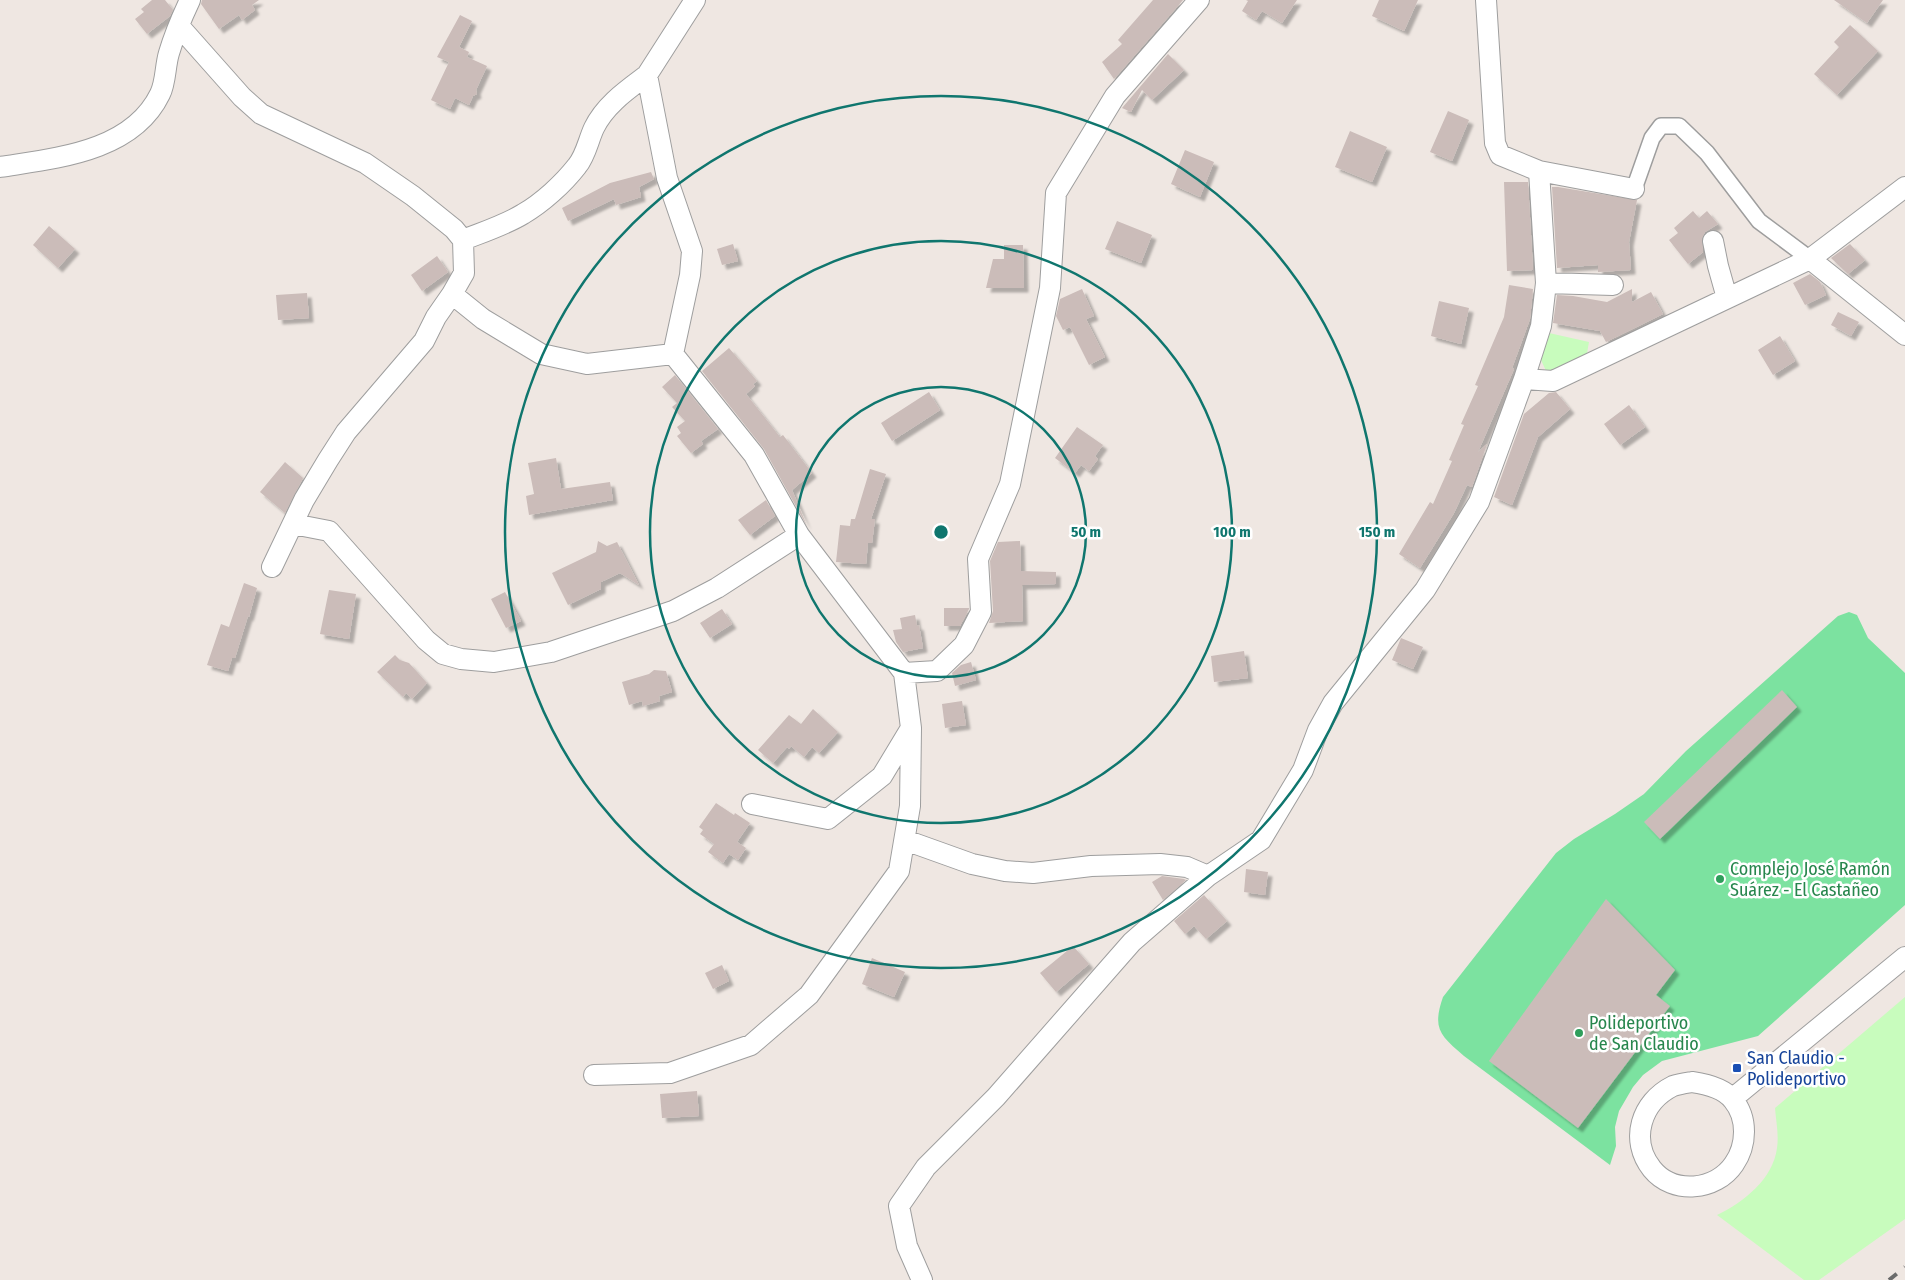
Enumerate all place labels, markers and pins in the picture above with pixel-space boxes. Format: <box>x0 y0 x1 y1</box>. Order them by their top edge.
centre of rings <box>932 523 950 541</box>
place label: Complejo José Ramón Suárez - El Castañeo <box>1730 858 1890 901</box>
marker: Complejo José Ramón Suárez - El Castañeo <box>1714 873 1726 885</box>
place label: Polideportivo de San Claudio <box>1589 1012 1699 1055</box>
marker: Polideportivo de San Claudio <box>1573 1027 1585 1039</box>
place label: San Claudio - Polideportivo <box>1747 1047 1846 1090</box>
marker: San Claudio - Polideportivo <box>1731 1062 1743 1074</box>

